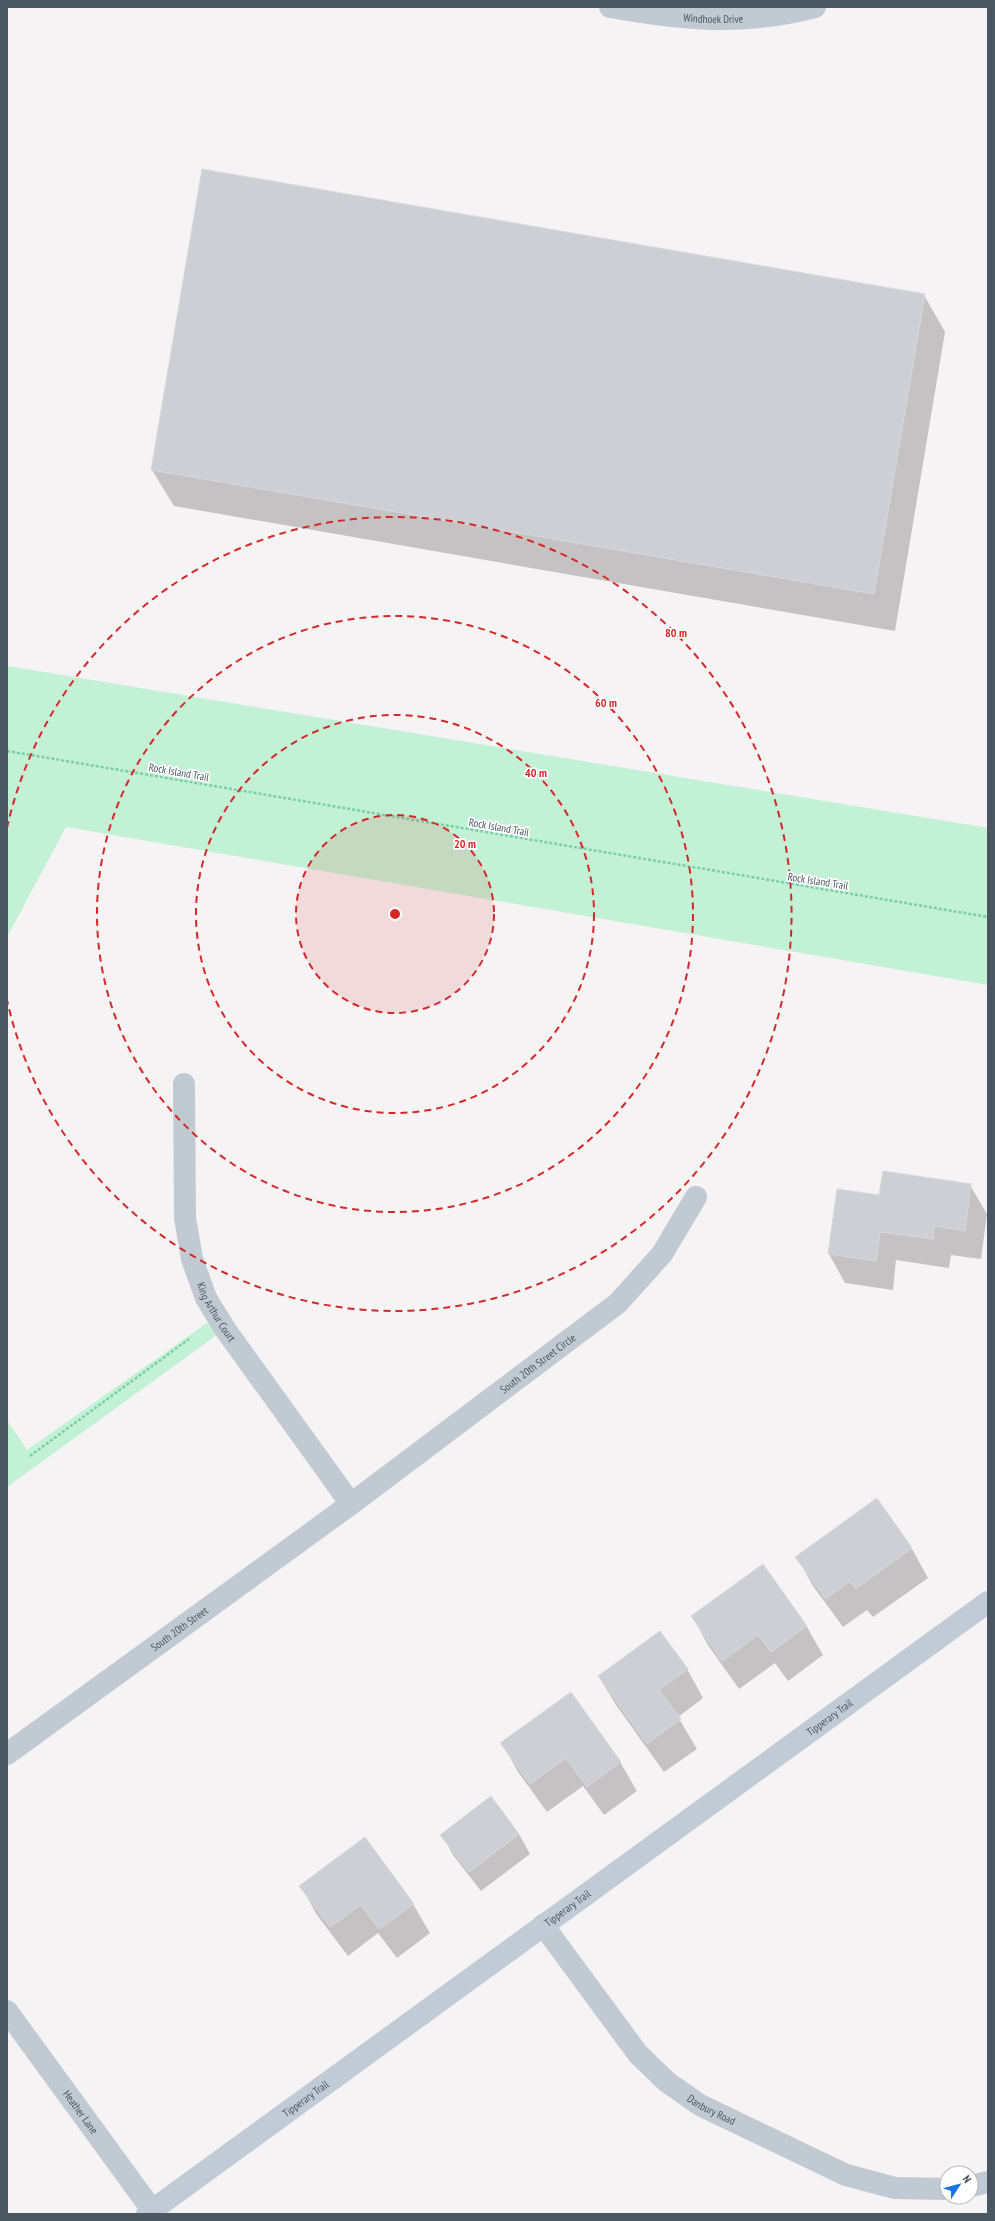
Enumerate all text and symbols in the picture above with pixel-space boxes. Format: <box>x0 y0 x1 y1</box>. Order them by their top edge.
street label: Windhoek Drive <box>683 10 744 26</box>
text: 80 m <box>665 625 687 640</box>
text: 60 m <box>595 695 617 710</box>
street label: Rock Island Trail <box>148 760 211 784</box>
text: 40 m <box>525 765 547 780</box>
street label: Rock Island Trail <box>468 815 531 839</box>
text: 20 m <box>454 836 476 851</box>
street label: Rock Island Trail <box>787 869 850 893</box>
centre of rings <box>388 907 402 921</box>
street label: King Arthur Court <box>194 1280 239 1344</box>
street label: South 20th Street Circle <box>497 1330 579 1396</box>
street label: South 20th Street <box>148 1603 211 1654</box>
street label: Tipperary Trail <box>803 1696 856 1739</box>
street label: Tipperary Trail <box>541 1886 594 1930</box>
street label: Tipperary Trail <box>279 2077 332 2120</box>
street label: Heather Lane <box>60 2087 102 2137</box>
street label: Danbury Road <box>684 2091 738 2128</box>
north arrow <box>939 2165 979 2205</box>
text: N <box>960 2173 975 2186</box>

